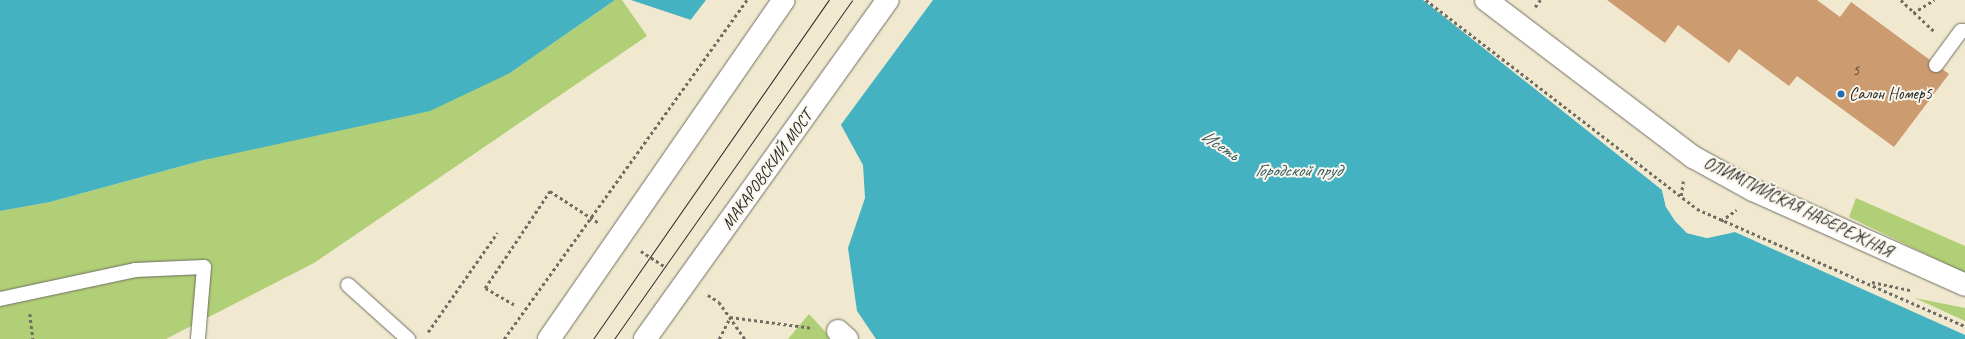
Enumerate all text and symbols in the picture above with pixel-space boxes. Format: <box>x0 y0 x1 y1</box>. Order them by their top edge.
house number: 5 <box>1853 62 1859 80</box>
place label: Салон Номер5 <box>1849 84 1932 104</box>
marker: Салон Номер5 <box>1836 89 1846 99</box>
street label: МАКАРОВСКИЙ МОСТ <box>717 107 817 233</box>
water label: Исеть <box>1197 125 1243 165</box>
street label: ОЛИМПИЙСКАЯ НАБЕРЕЖНАЯ <box>1701 153 1895 261</box>
water label: Городской пруд <box>1255 159 1341 181</box>

